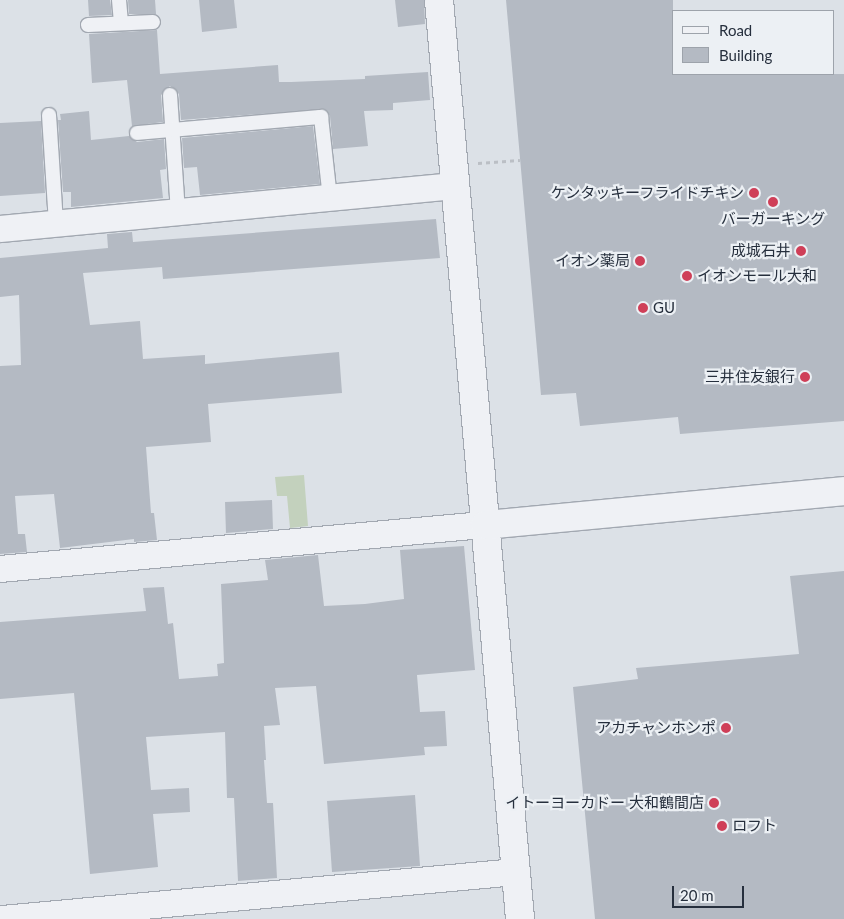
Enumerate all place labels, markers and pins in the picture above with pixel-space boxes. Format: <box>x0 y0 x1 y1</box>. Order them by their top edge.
place label: ケンタッキーフライドチキン <box>549 184 744 202</box>
marker: ケンタッキーフライドチキン <box>748 187 760 199</box>
marker: バーガーキング <box>767 196 779 208</box>
place label: バーガーキング <box>721 210 825 228</box>
place label: 成城石井 <box>731 242 791 260</box>
marker: 成城石井 <box>795 245 807 257</box>
place label: イオン薬局 <box>555 252 630 270</box>
marker: イオン薬局 <box>634 255 646 267</box>
place label: イオンモール大和 <box>697 267 817 285</box>
marker: イオンモール大和 <box>681 270 693 282</box>
place label: GU <box>653 299 675 317</box>
marker: GU <box>637 302 649 314</box>
place label: 三井住友銀行 <box>705 368 795 386</box>
marker: 三井住友銀行 <box>799 371 811 383</box>
place label: アカチャンホンポ <box>596 719 716 737</box>
marker: アカチャンホンポ <box>720 722 732 734</box>
place label: イトーヨーカドー 大和鶴間店 <box>505 794 704 812</box>
marker: イトーヨーカドー 大和鶴間店 <box>708 797 720 809</box>
place label: ロフト <box>732 817 777 835</box>
marker: ロフト <box>716 820 728 832</box>

